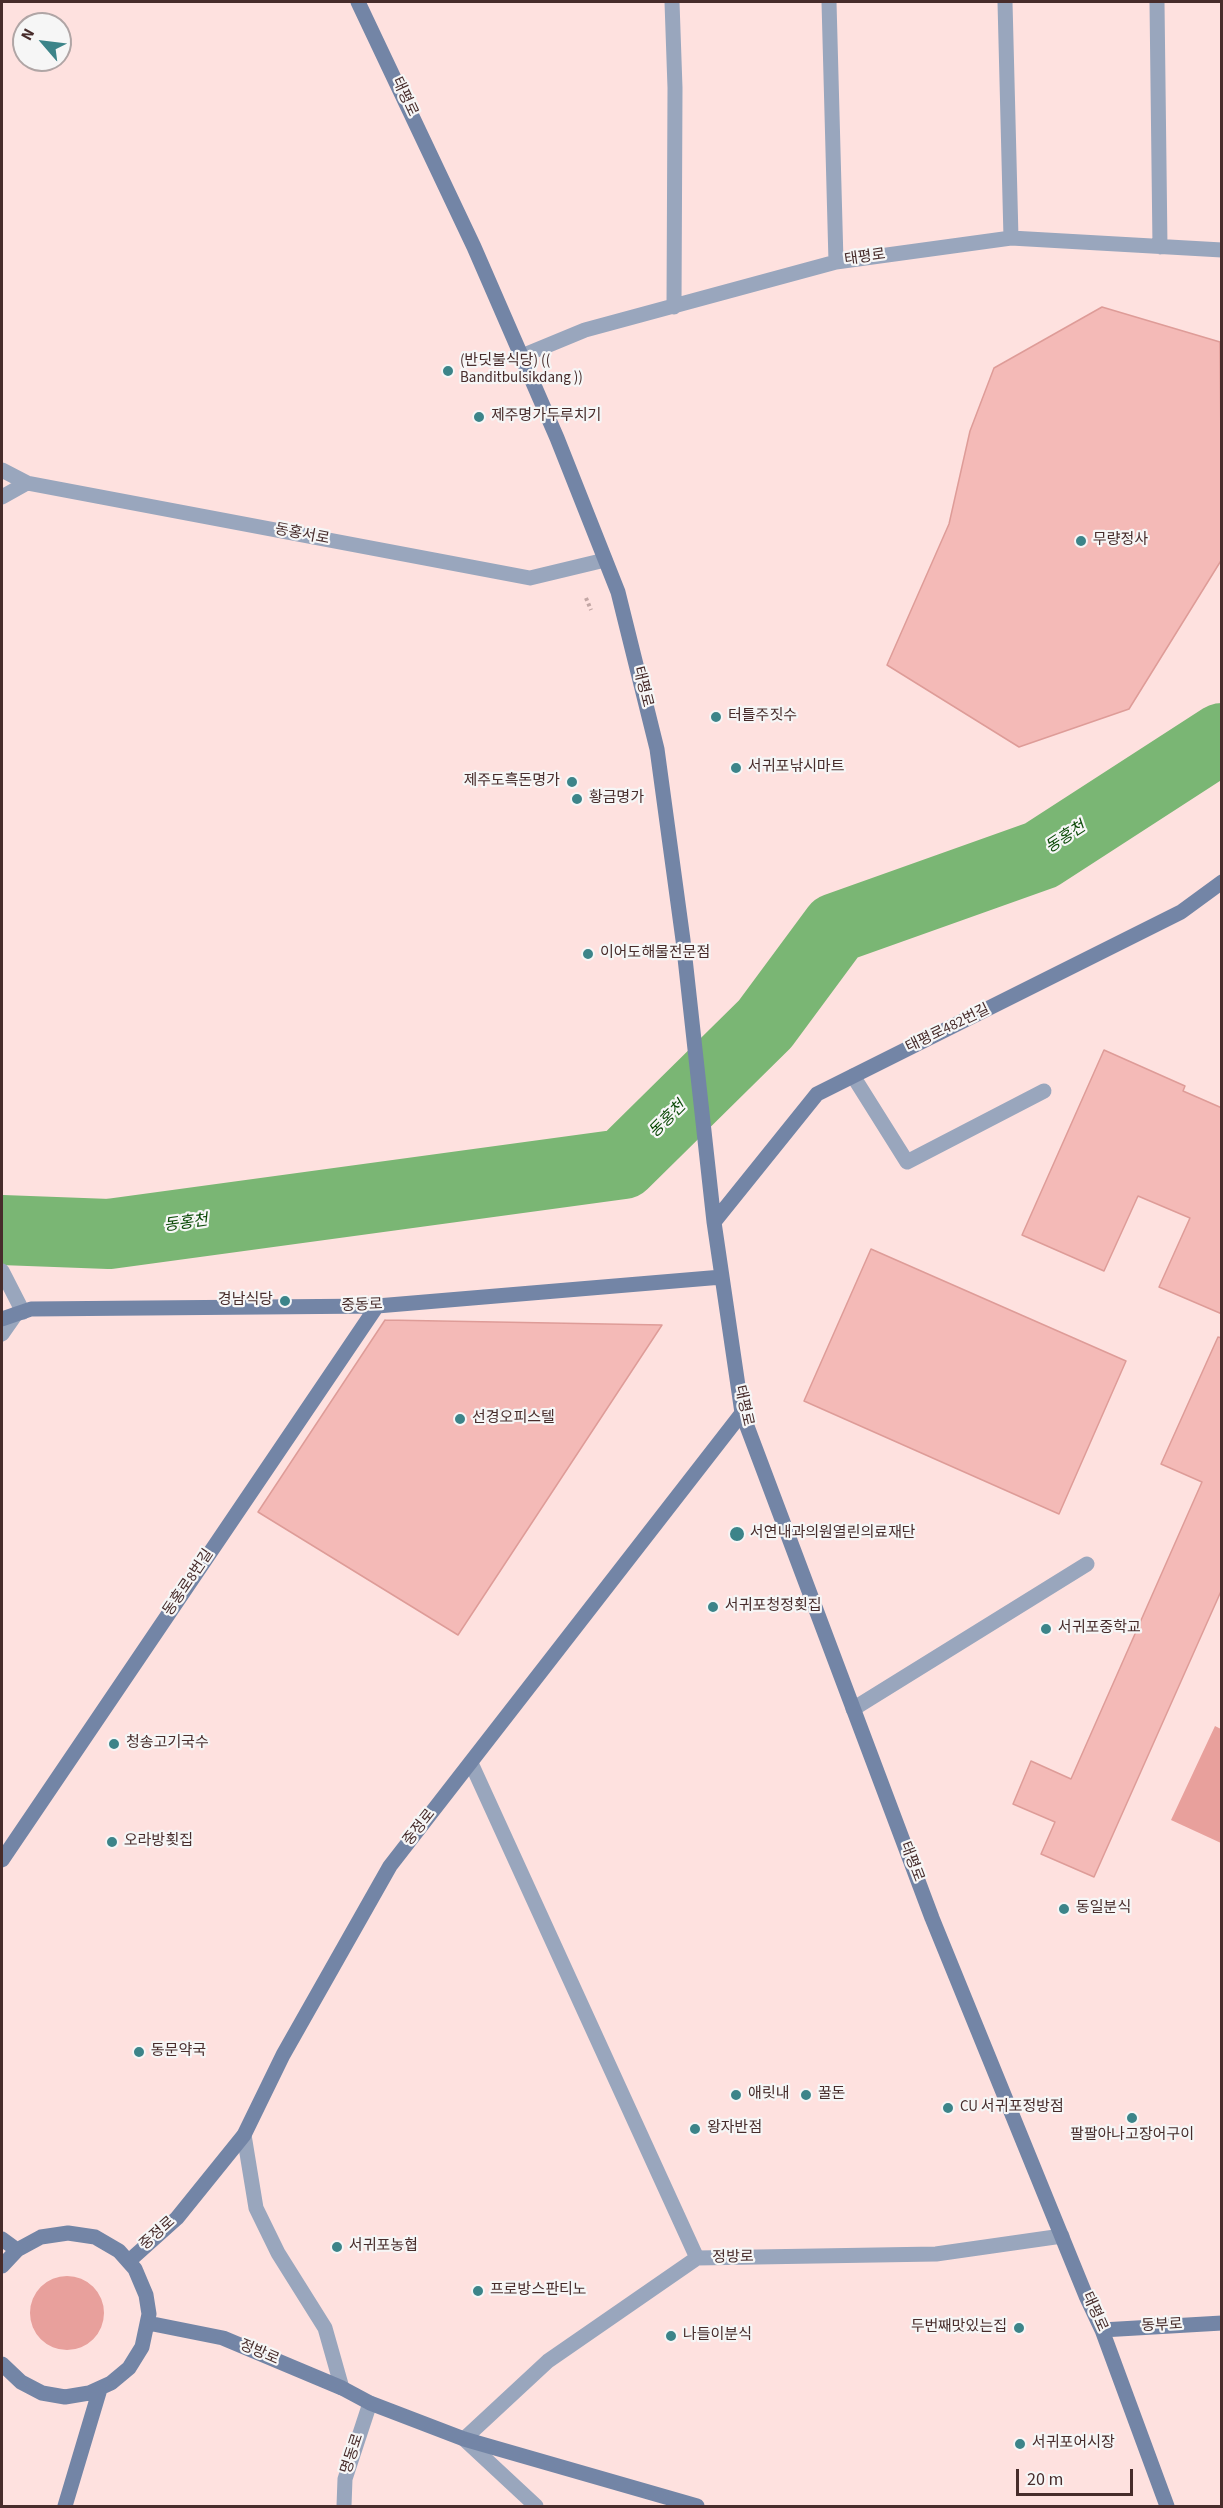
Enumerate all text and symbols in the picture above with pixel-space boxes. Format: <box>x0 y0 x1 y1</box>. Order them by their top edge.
north arrow <box>12 12 72 72</box>
text: N <box>16 25 40 44</box>
street label: 태평로 <box>387 74 421 120</box>
street label: 태평로 <box>843 246 887 270</box>
place label: (반딧불식당) (( Banditbulsikdang )) <box>460 353 583 388</box>
marker: (반딧불식당) (( Banditbulsikdang )) <box>441 364 455 378</box>
place label: 제주명가두루치기 <box>491 408 601 426</box>
marker: 제주명가두루치기 <box>472 410 486 424</box>
street label: 동홍서로 <box>273 521 331 549</box>
place label: 무량정사 <box>1093 532 1148 550</box>
marker: 무량정사 <box>1074 534 1088 548</box>
street label: 태평로 <box>628 665 656 709</box>
place label: 터틀주짓수 <box>728 708 797 726</box>
marker: 터틀주짓수 <box>709 710 723 724</box>
place label: 서귀포낚시마트 <box>748 759 845 777</box>
marker: 서귀포낚시마트 <box>729 761 743 775</box>
place label: 제주도흑돈명가 <box>463 773 560 791</box>
marker: 제주도흑돈명가 <box>565 775 579 789</box>
place label: 황금명가 <box>589 790 644 808</box>
marker: 황금명가 <box>570 792 584 806</box>
water label: 동홍천 <box>1042 818 1090 858</box>
place label: 이어도해물전문점 <box>600 945 710 963</box>
marker: 이어도해물전문점 <box>581 947 595 961</box>
street label: 태평로482번길 <box>903 1001 993 1057</box>
water label: 동홍천 <box>646 1098 690 1142</box>
water label: 동홍천 <box>163 1211 209 1237</box>
place label: 경남식당 <box>218 1292 273 1310</box>
marker: 경남식당 <box>278 1294 292 1308</box>
street label: 중동로 <box>341 1296 383 1316</box>
street label: 태평로 <box>730 1384 756 1428</box>
place label: 선경오피스텔 <box>472 1410 555 1428</box>
marker: 선경오피스텔 <box>453 1412 467 1426</box>
marker: 서연내과의원열린의료재단 <box>728 1525 746 1543</box>
place label: 서연내과의원열린의료재단 <box>750 1525 916 1543</box>
street label: 동홍로8번길 <box>160 1546 218 1620</box>
place label: 서귀포청정횟집 <box>725 1598 822 1616</box>
marker: 서귀포청정횟집 <box>706 1600 720 1614</box>
place label: 서귀포중학교 <box>1058 1620 1141 1638</box>
marker: 서귀포중학교 <box>1039 1622 1053 1636</box>
place label: 청송고기국수 <box>126 1735 209 1753</box>
marker: 청송고기국수 <box>107 1737 121 1751</box>
street label: 중정로 <box>400 1806 440 1850</box>
place label: 오라방횟집 <box>124 1833 193 1851</box>
marker: 오라방횟집 <box>105 1835 119 1849</box>
street label: 태평로 <box>895 1839 927 1885</box>
place label: 동일분식 <box>1076 1900 1131 1918</box>
marker: 동일분식 <box>1057 1902 1071 1916</box>
place label: 동문약국 <box>151 2043 206 2061</box>
marker: 동문약국 <box>132 2045 146 2059</box>
place label: 애릿내 <box>748 2086 789 2104</box>
place label: 꿀돈 <box>818 2086 846 2104</box>
marker: 애릿내 <box>729 2088 743 2102</box>
marker: 꿀돈 <box>799 2088 813 2102</box>
place label: CU 서귀포정방점 <box>960 2099 1064 2117</box>
marker: CU 서귀포정방점 <box>941 2101 955 2115</box>
marker: 팔팔아나고장어구이 <box>1125 2111 1139 2125</box>
place label: 왕자반점 <box>707 2120 762 2138</box>
marker: 왕자반점 <box>688 2122 702 2136</box>
place label: 팔팔아나고장어구이 <box>1070 2127 1194 2145</box>
street label: 중정로 <box>137 2213 179 2255</box>
place label: 서귀포농협 <box>349 2238 418 2256</box>
marker: 서귀포농협 <box>330 2240 344 2254</box>
street label: 정방로 <box>712 2249 754 2267</box>
place label: 프로방스판티노 <box>490 2282 587 2300</box>
marker: 프로방스판티노 <box>471 2284 485 2298</box>
street label: 태평로 <box>1077 2289 1111 2335</box>
street label: 동부로 <box>1141 2316 1183 2336</box>
place label: 두번째맛있는집 <box>910 2319 1007 2337</box>
marker: 두번째맛있는집 <box>1012 2321 1026 2335</box>
place label: 나들이분식 <box>683 2327 752 2345</box>
marker: 나들이분식 <box>664 2329 678 2343</box>
street label: 정방로 <box>236 2337 282 2369</box>
street label: 명동로 <box>338 2432 368 2476</box>
place label: 서귀포어시장 <box>1032 2435 1115 2453</box>
marker: 서귀포어시장 <box>1013 2437 1027 2451</box>
scale bar <box>1019 2457 1136 2495</box>
text: 20 m <box>1027 2467 1063 2492</box>

